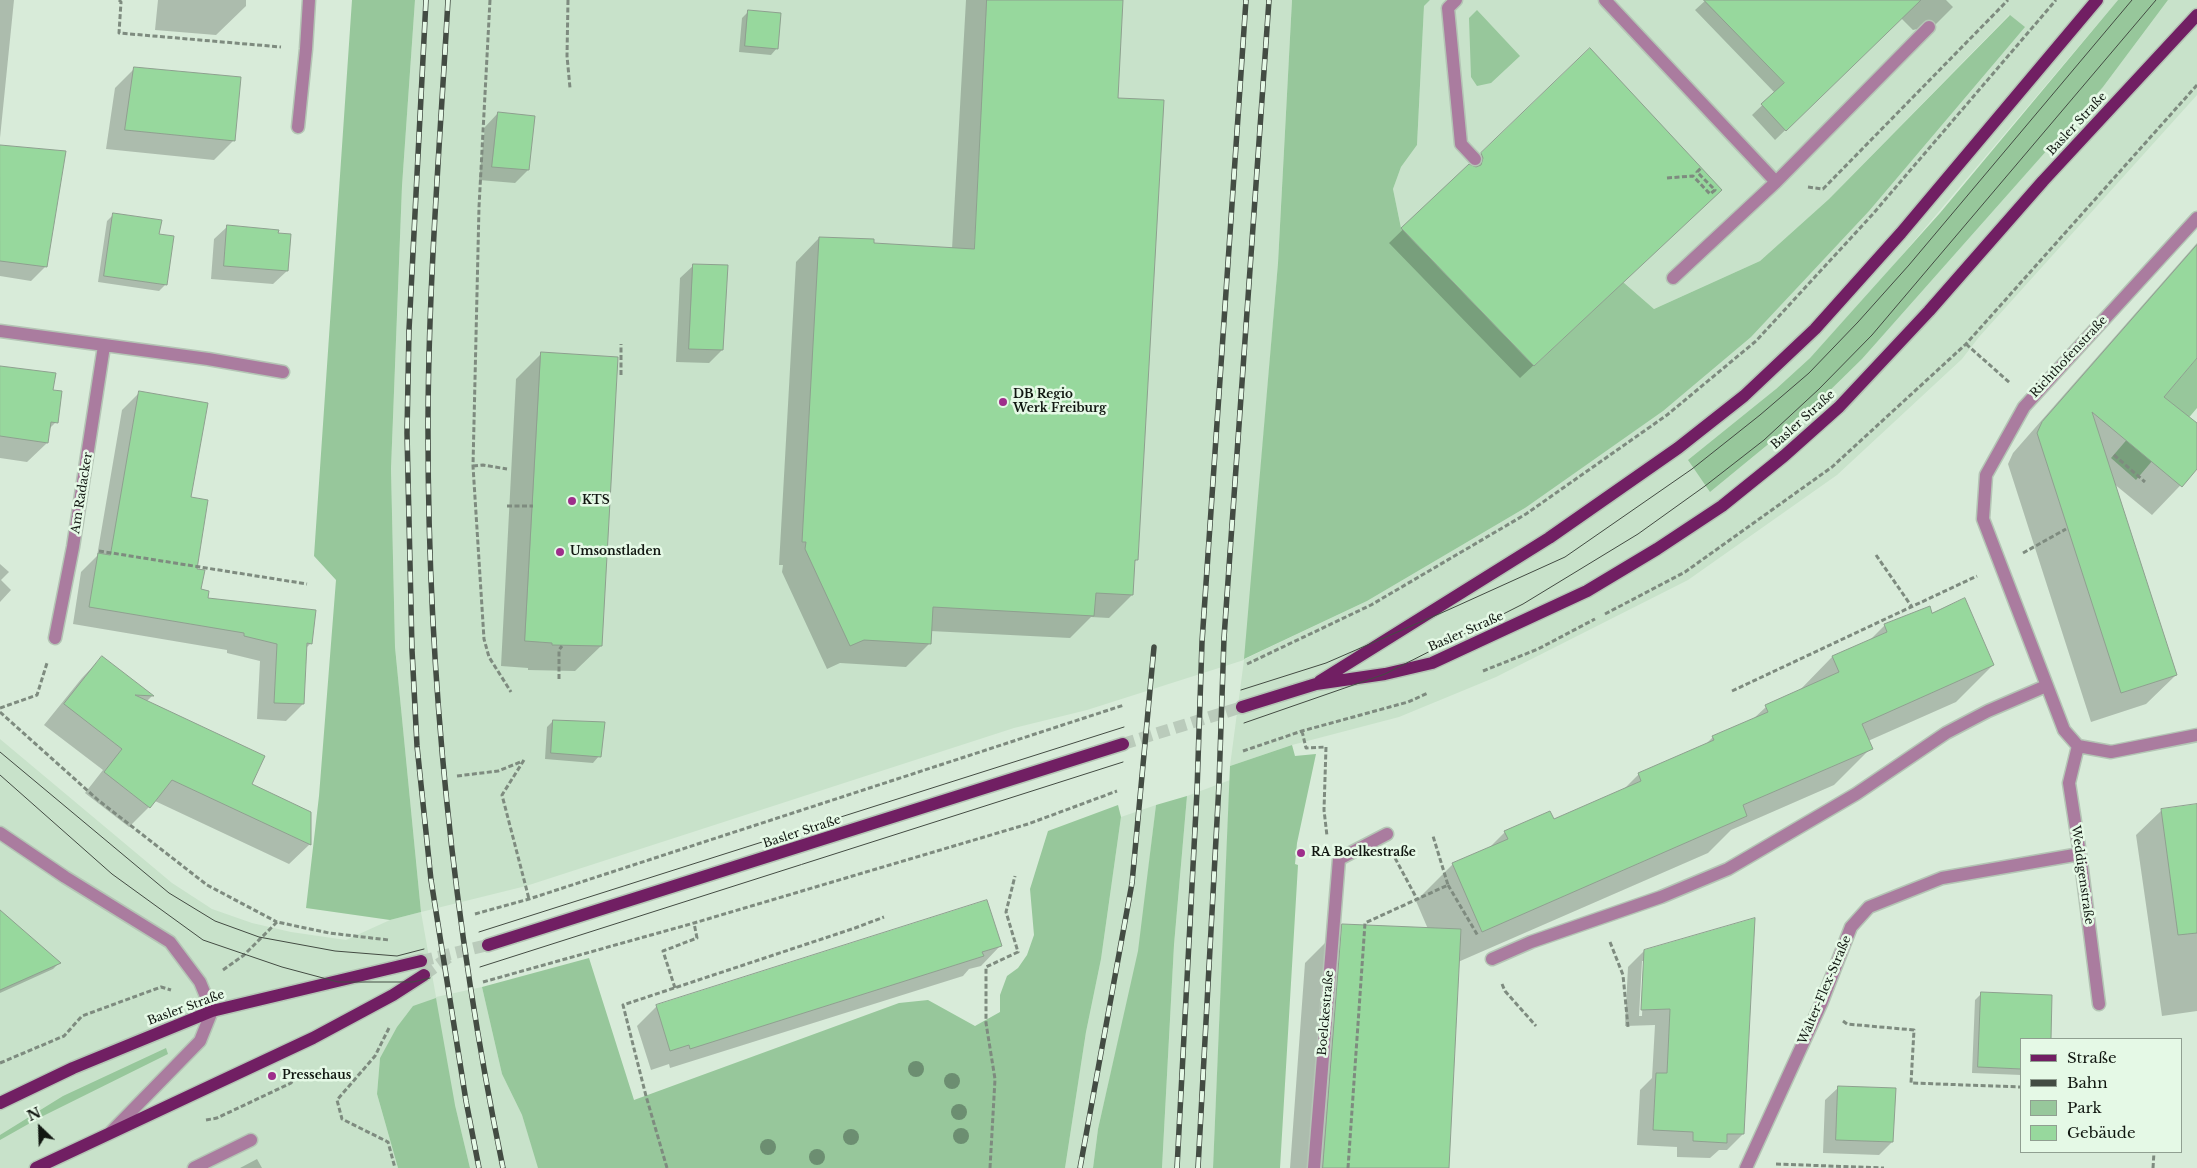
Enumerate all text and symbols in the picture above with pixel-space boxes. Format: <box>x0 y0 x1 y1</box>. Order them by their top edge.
street label: Basler Straße <box>2044 90 2110 158</box>
street label: Richthofenstraße <box>2027 313 2111 401</box>
place label: DB Regio Werk Freiburg <box>1013 388 1106 416</box>
street label: Basler Straße <box>1768 388 1838 452</box>
marker: DB Regio Werk Freiburg <box>997 396 1009 408</box>
street label: Am Radacker <box>68 451 96 535</box>
place label: KTS <box>582 494 610 508</box>
marker: KTS <box>566 495 578 507</box>
place label: Umsonstladen <box>570 545 661 559</box>
marker: Umsonstladen <box>554 546 566 558</box>
street label: Basler Straße <box>1426 609 1506 655</box>
street label: Basler Straße <box>761 813 843 851</box>
street label: Weddigenstraße <box>2068 824 2096 926</box>
place label: RA Boelkestraße <box>1311 846 1416 860</box>
marker: RA Boelkestraße <box>1295 847 1307 859</box>
street label: Walter-Flex-Straße <box>1796 933 1854 1047</box>
street label: Boelckestraße <box>1315 970 1337 1056</box>
street label: Basler Straße <box>146 987 226 1029</box>
legend <box>2020 1038 2182 1153</box>
text: Straße <box>2067 1048 2117 1067</box>
place label: Pressehaus <box>282 1069 351 1083</box>
marker: Pressehaus <box>266 1070 278 1082</box>
text: Bahn <box>2067 1073 2107 1092</box>
text: Park <box>2067 1098 2102 1117</box>
north arrow <box>15 1103 65 1153</box>
text: N <box>24 1103 44 1125</box>
text: Gebäude <box>2067 1123 2136 1142</box>

